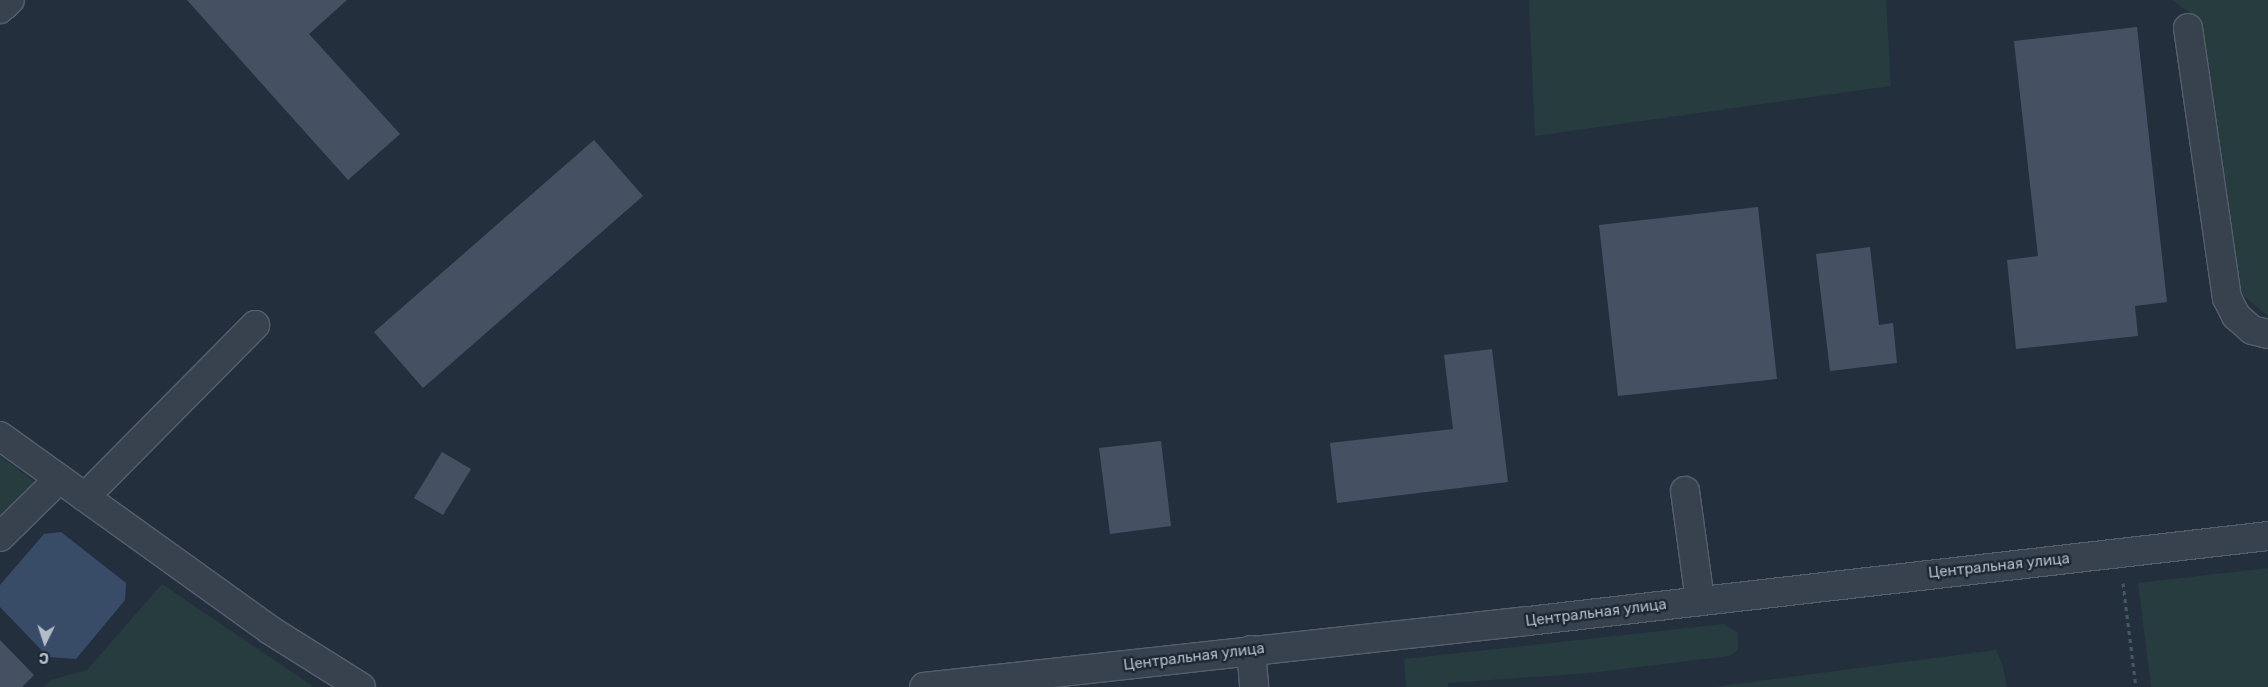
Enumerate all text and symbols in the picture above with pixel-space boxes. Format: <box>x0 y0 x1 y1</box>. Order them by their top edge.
street label: Центральная улица <box>1927 550 2071 582</box>
street label: Центральная улица <box>1524 595 1668 631</box>
north arrow <box>20 617 70 667</box>
street label: Центральная улица <box>1122 639 1266 675</box>
text: С <box>38 649 49 666</box>

